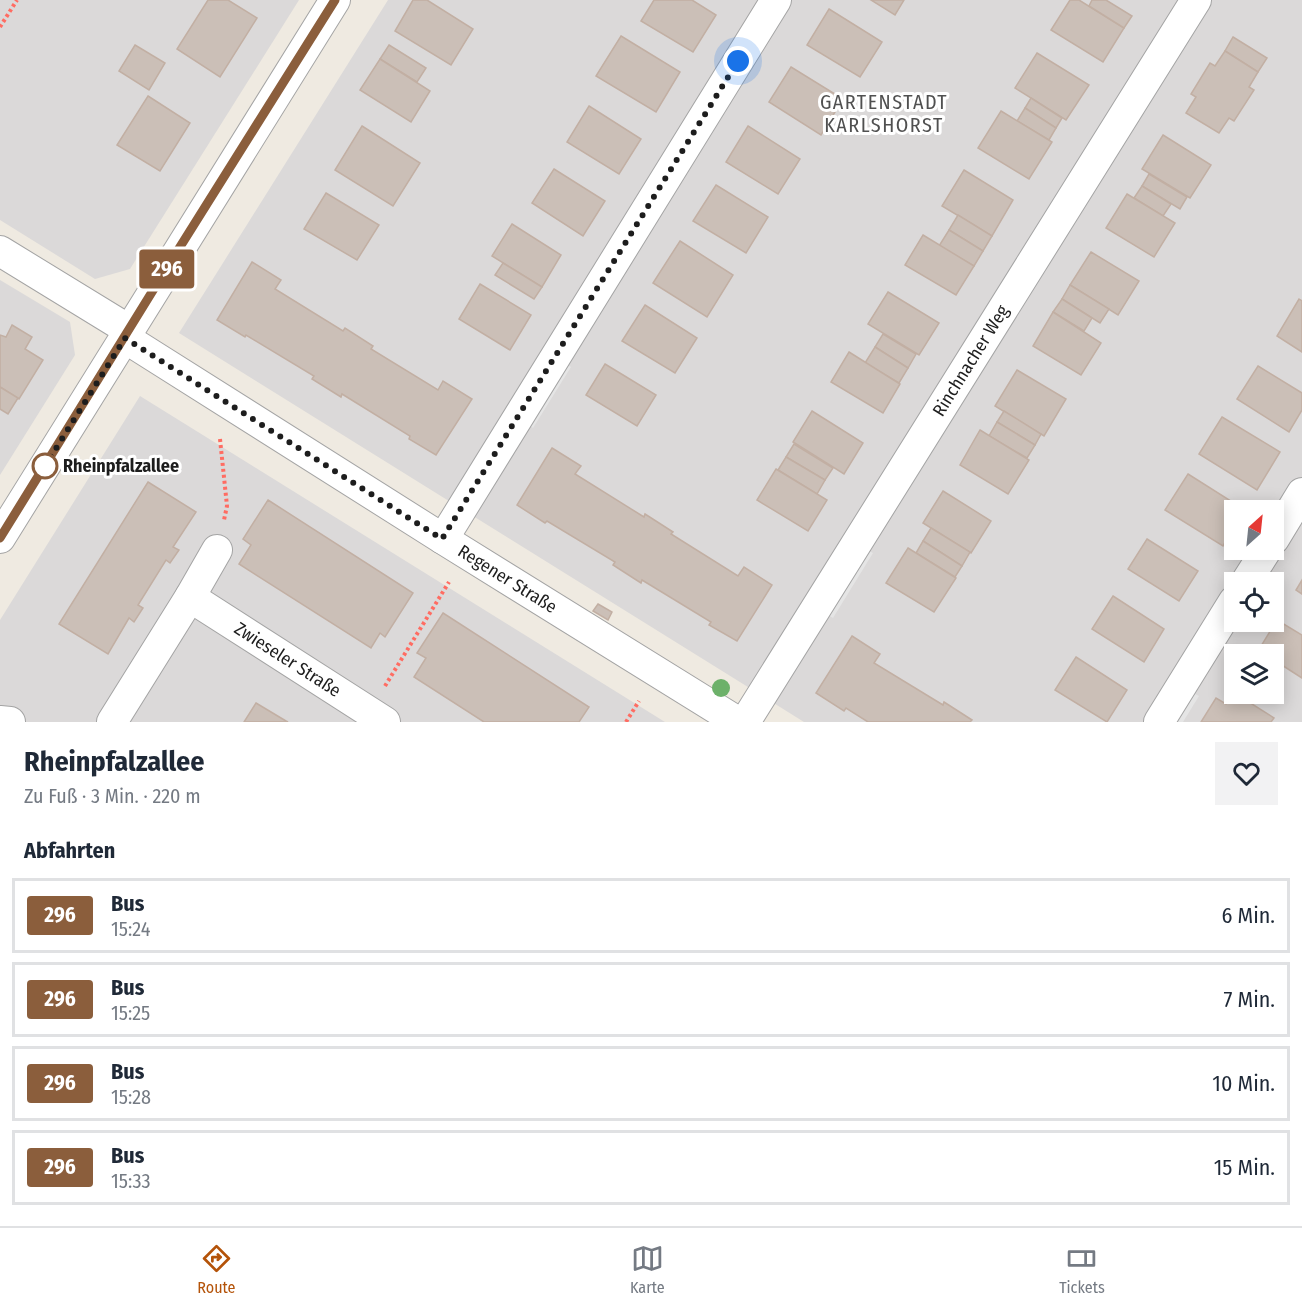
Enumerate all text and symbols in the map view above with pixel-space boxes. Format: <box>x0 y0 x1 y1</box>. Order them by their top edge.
your location <box>723 46 753 76</box>
district label: GARTENSTADT KARLSHORST <box>820 90 948 137</box>
line badge: 296 <box>132 250 201 288</box>
text: 296 <box>151 256 183 282</box>
street label: Rinchnacher Weg <box>928 301 1014 420</box>
marker: Rheinpfalzallee <box>32 453 58 479</box>
place label: Rheinpfalzallee <box>63 455 179 477</box>
north arrow <box>1224 500 1284 560</box>
map controls <box>1224 500 1284 704</box>
street label: Regener Straße <box>454 540 561 618</box>
button: locate <box>1224 572 1284 632</box>
street label: Zwieseler Straße <box>230 617 345 702</box>
button: layers <box>1224 644 1284 704</box>
button: heart <box>1215 742 1278 805</box>
text: Rheinpfalzallee <box>24 745 205 778</box>
text: Zu Fuß · 3 Min. · 220 m <box>24 784 201 808</box>
text: Abfahrten <box>24 837 115 864</box>
text: Bus <box>111 890 144 917</box>
text: 296 <box>44 902 76 928</box>
text: 6 Min. <box>1221 902 1275 929</box>
text: 15:24 <box>111 917 150 941</box>
text: Bus <box>111 974 144 1001</box>
text: 296 <box>44 986 76 1012</box>
text: 7 Min. <box>1223 986 1275 1013</box>
text: 15:25 <box>111 1001 150 1025</box>
text: Bus <box>111 1058 144 1085</box>
text: 296 <box>44 1070 76 1096</box>
text: 10 Min. <box>1212 1070 1275 1097</box>
text: 15:28 <box>111 1085 151 1109</box>
text: Bus <box>111 1142 144 1169</box>
text: 296 <box>44 1154 76 1180</box>
text: 15 Min. <box>1214 1154 1275 1181</box>
text: 15:33 <box>111 1169 150 1193</box>
tab: Route <box>197 1242 235 1297</box>
tab: Karte <box>630 1242 665 1297</box>
tab: Tickets <box>1059 1242 1105 1297</box>

